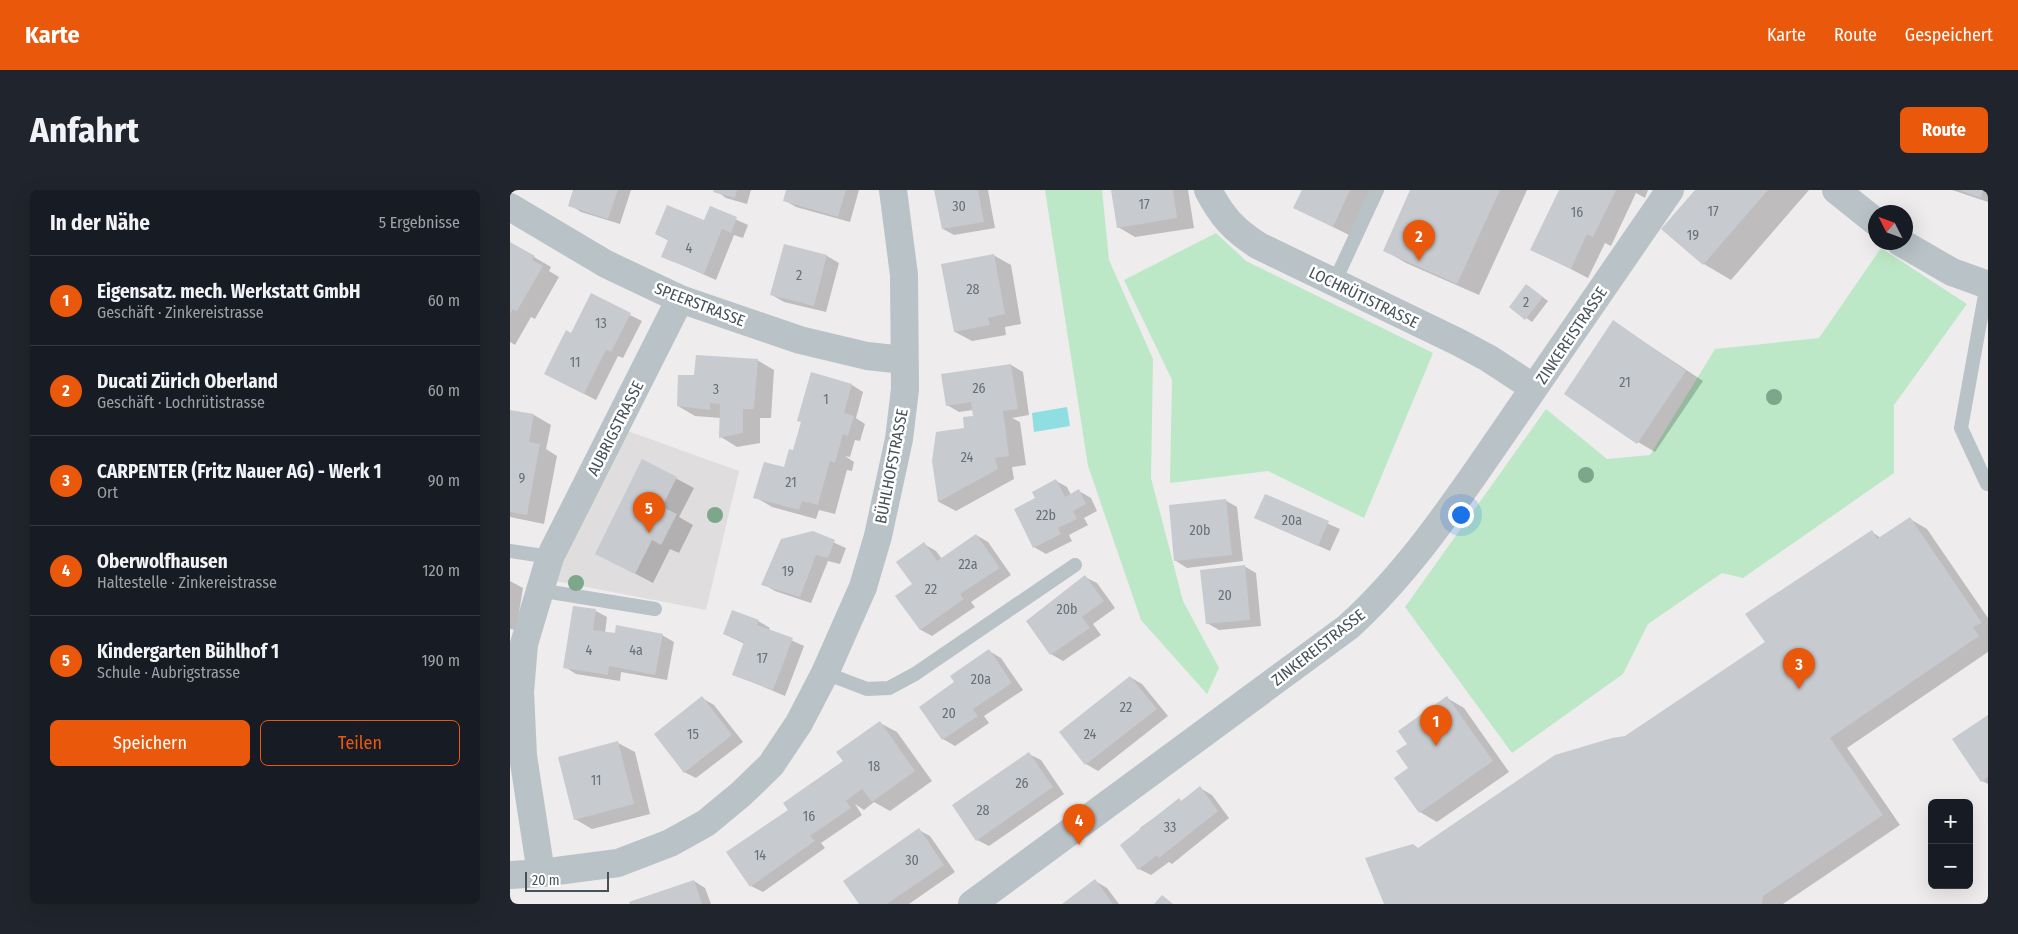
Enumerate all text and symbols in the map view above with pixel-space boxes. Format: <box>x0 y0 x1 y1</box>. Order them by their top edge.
text: Karte <box>25 21 80 49</box>
text: Karte <box>1767 24 1806 46</box>
text: Route <box>1834 24 1877 46</box>
text: Gespeichert <box>1905 24 1993 46</box>
button: Route <box>1900 107 1988 153</box>
text: Anfahrt <box>30 109 139 151</box>
house number: 17 <box>1138 196 1150 213</box>
house number: 30 <box>952 198 966 215</box>
house number: 17 <box>1707 203 1719 220</box>
house number: 16 <box>1571 204 1583 221</box>
north arrow <box>1868 205 1913 250</box>
text: In der Nähe <box>50 210 150 236</box>
text: 5 Ergebnisse <box>379 213 460 232</box>
pin: 2 <box>1403 220 1435 261</box>
house number: 19 <box>1687 227 1699 244</box>
house number: 4 <box>686 240 693 257</box>
street label: LOCHRÜTISTRASSE <box>1306 263 1422 332</box>
house number: 2 <box>796 267 802 284</box>
street label: SPEERSTRASSE <box>652 279 748 330</box>
text: Eigensatz. mech. Werkstatt GmbH <box>97 280 361 303</box>
house number: 28 <box>966 281 980 298</box>
street label: ZINKEREISTRASSE <box>1532 283 1611 387</box>
text: 1 <box>63 291 69 310</box>
text: 60 m <box>428 291 460 310</box>
house number: 2 <box>1523 294 1529 311</box>
text: Geschäft · Zinkereistrasse <box>97 303 264 322</box>
house number: 13 <box>595 315 607 332</box>
house number: 11 <box>570 354 580 371</box>
text: Ducati Zürich Oberland <box>97 370 278 393</box>
house number: 21 <box>1619 374 1631 391</box>
street label: AUBRIGSTRASSE <box>583 378 647 479</box>
house number: 26 <box>972 380 986 397</box>
text: 2 <box>62 381 70 400</box>
text: 60 m <box>428 381 460 400</box>
house number: 3 <box>713 381 719 398</box>
house number: 1 <box>823 391 829 408</box>
text: Geschäft · Lochrütistrasse <box>97 393 265 412</box>
street label: BÜHLHOFSTRASSE <box>871 407 912 525</box>
house number: 24 <box>961 449 974 466</box>
text: CARPENTER (Fritz Nauer AG) - Werk 1 <box>97 460 382 483</box>
house number: 9 <box>519 470 526 487</box>
text: 3 <box>62 471 70 490</box>
text: 90 m <box>428 471 460 490</box>
house number: 21 <box>785 474 797 491</box>
text: Ort <box>97 483 118 502</box>
pin: 5 <box>633 492 665 533</box>
your location <box>1448 502 1474 528</box>
house number: 22b <box>1036 507 1056 524</box>
house number: 20a <box>1282 512 1302 529</box>
house number: 20b <box>1190 522 1210 539</box>
text: Oberwolfhausen <box>97 550 228 573</box>
house number: 22a <box>958 556 978 573</box>
text: 4 <box>62 561 70 580</box>
text: 120 m <box>422 561 460 580</box>
house number: 19 <box>782 563 794 580</box>
text: Haltestelle · Zinkereistrasse <box>97 573 277 592</box>
house number: 22 <box>925 581 937 598</box>
house number: 20 <box>1218 587 1232 604</box>
house number: 20b <box>1057 601 1077 618</box>
street label: ZINKEREISTRASSE <box>1268 605 1369 690</box>
text: Kindergarten Bühlhof 1 <box>97 640 279 663</box>
house number: 4 <box>586 642 593 659</box>
house number: 4a <box>629 642 643 659</box>
pin: 3 <box>1783 648 1815 689</box>
house number: 17 <box>756 650 768 667</box>
text: 5 <box>62 651 70 670</box>
text: 190 m <box>422 651 460 670</box>
text: Schule · Aubrigstrasse <box>97 663 240 682</box>
house number: 20a <box>971 671 991 688</box>
house number: 22 <box>1120 699 1132 716</box>
house number: 20 <box>942 705 956 722</box>
pin: 1 <box>1420 705 1452 746</box>
button: Speichern <box>50 720 250 766</box>
button: Teilen <box>260 720 460 766</box>
house number: 15 <box>687 726 699 743</box>
house number: 24 <box>1084 726 1097 743</box>
house number: 18 <box>868 758 880 775</box>
house number: 11 <box>591 772 601 789</box>
house number: 26 <box>1015 775 1029 792</box>
map controls <box>1928 799 1973 889</box>
button: + <box>1928 799 1973 844</box>
house number: 28 <box>976 802 990 819</box>
pin: 4 <box>1063 804 1095 845</box>
house number: 16 <box>803 808 815 825</box>
house number: 33 <box>1164 819 1176 836</box>
button: − <box>1928 844 1973 889</box>
house number: 14 <box>754 847 766 864</box>
house number: 30 <box>905 852 919 869</box>
scale bar <box>525 869 609 892</box>
text: 20 m <box>532 872 560 889</box>

